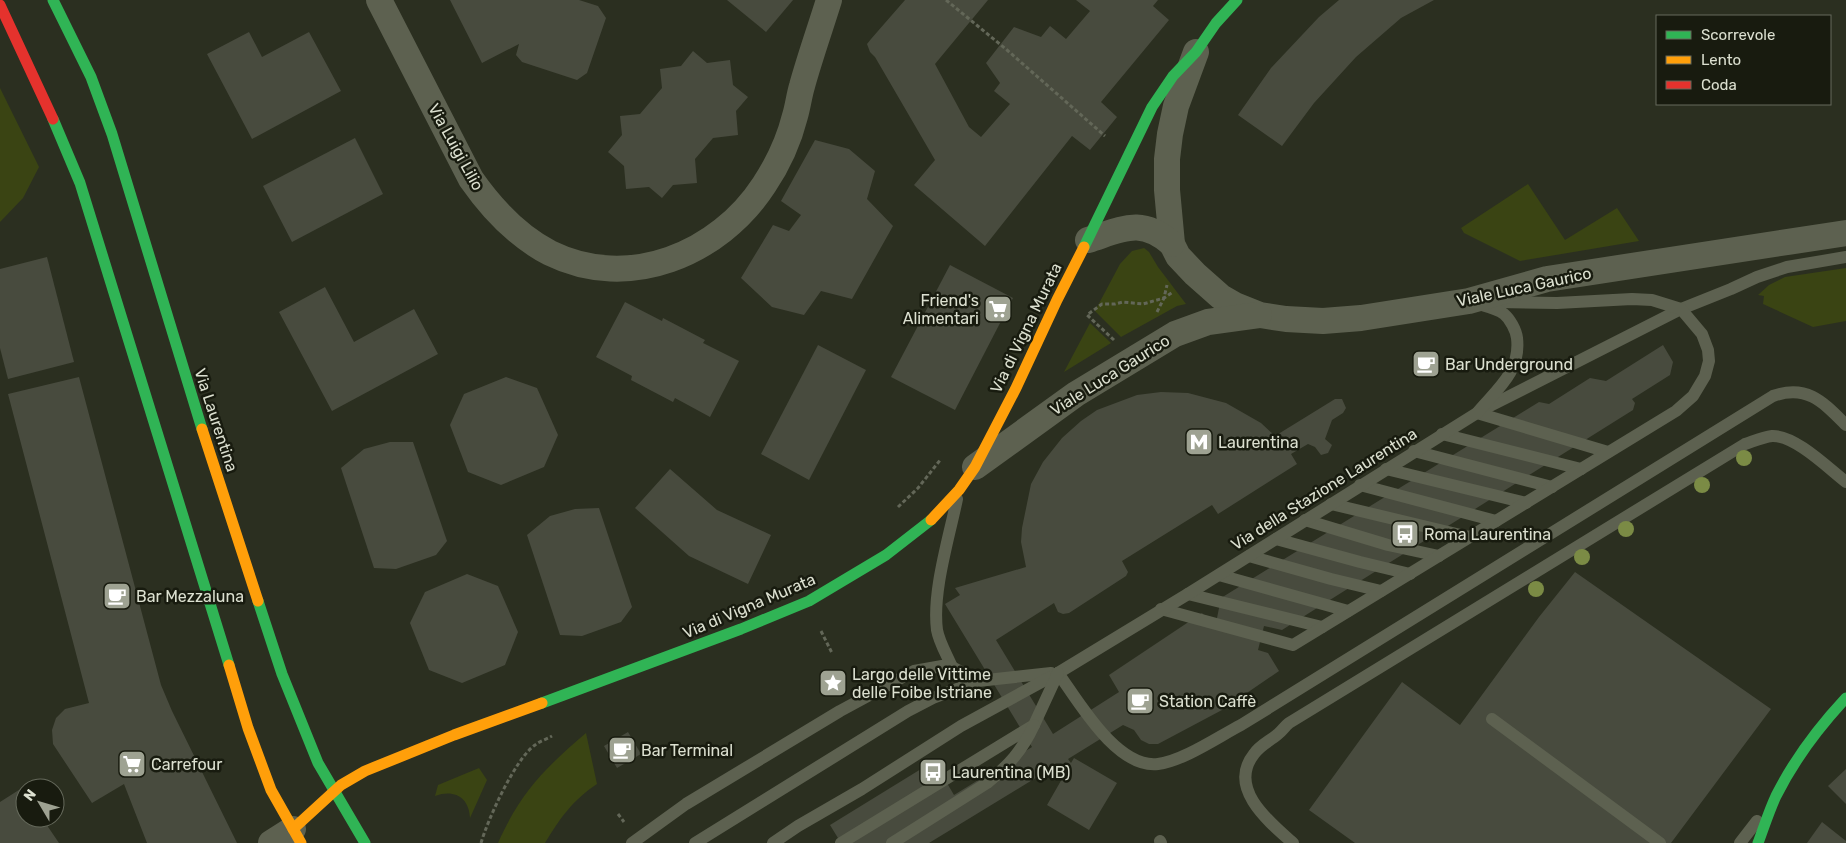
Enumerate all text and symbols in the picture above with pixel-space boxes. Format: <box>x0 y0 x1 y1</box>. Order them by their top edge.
legend <box>1656 15 1831 105</box>
text: Scorrevole <box>1701 26 1775 44</box>
text: Lento <box>1701 51 1741 69</box>
text: Coda <box>1701 76 1737 94</box>
street label: Via Luigi Lilio <box>424 100 488 194</box>
street label: Via di Vigna Murata <box>986 260 1066 396</box>
street label: Viale Luca Gaurico <box>1455 263 1593 311</box>
place label: Friend's Alimentari <box>903 291 979 328</box>
supermarket icon: Friend's Alimentari <box>983 294 1013 324</box>
street label: Viale Luca Gaurico <box>1047 331 1173 419</box>
cafe icon: Bar Underground <box>1411 349 1441 379</box>
place label: Bar Underground <box>1445 355 1573 374</box>
street label: Via Laurentina <box>190 366 242 474</box>
street label: Via della Stazione Laurentina <box>1228 424 1420 554</box>
metro station icon: Laurentina <box>1184 427 1214 457</box>
place label: Laurentina <box>1218 433 1299 452</box>
bus stop icon: Roma Laurentina <box>1390 519 1420 549</box>
place label: Roma Laurentina <box>1424 525 1551 544</box>
street label: Via di Vigna Murata <box>680 569 818 643</box>
cafe icon: Bar Mezzaluna <box>102 581 132 611</box>
place label: Bar Mezzaluna <box>136 587 244 606</box>
place label: Largo delle Vittime delle Foibe Istriane <box>852 665 992 702</box>
place icon: Largo delle Vittime delle Foibe Istriane <box>818 668 848 698</box>
cafe icon: Station Caffè <box>1125 686 1155 716</box>
place label: Station Caffè <box>1159 692 1256 711</box>
cafe icon: Bar Terminal <box>607 735 637 765</box>
place label: Bar Terminal <box>641 741 733 760</box>
supermarket icon: Carrefour <box>117 749 147 779</box>
place label: Carrefour <box>151 755 222 774</box>
bus stop icon: Laurentina (MB) <box>918 757 948 787</box>
place label: Laurentina (MB) <box>952 763 1070 782</box>
north arrow <box>15 778 65 828</box>
text: N <box>20 786 40 805</box>

